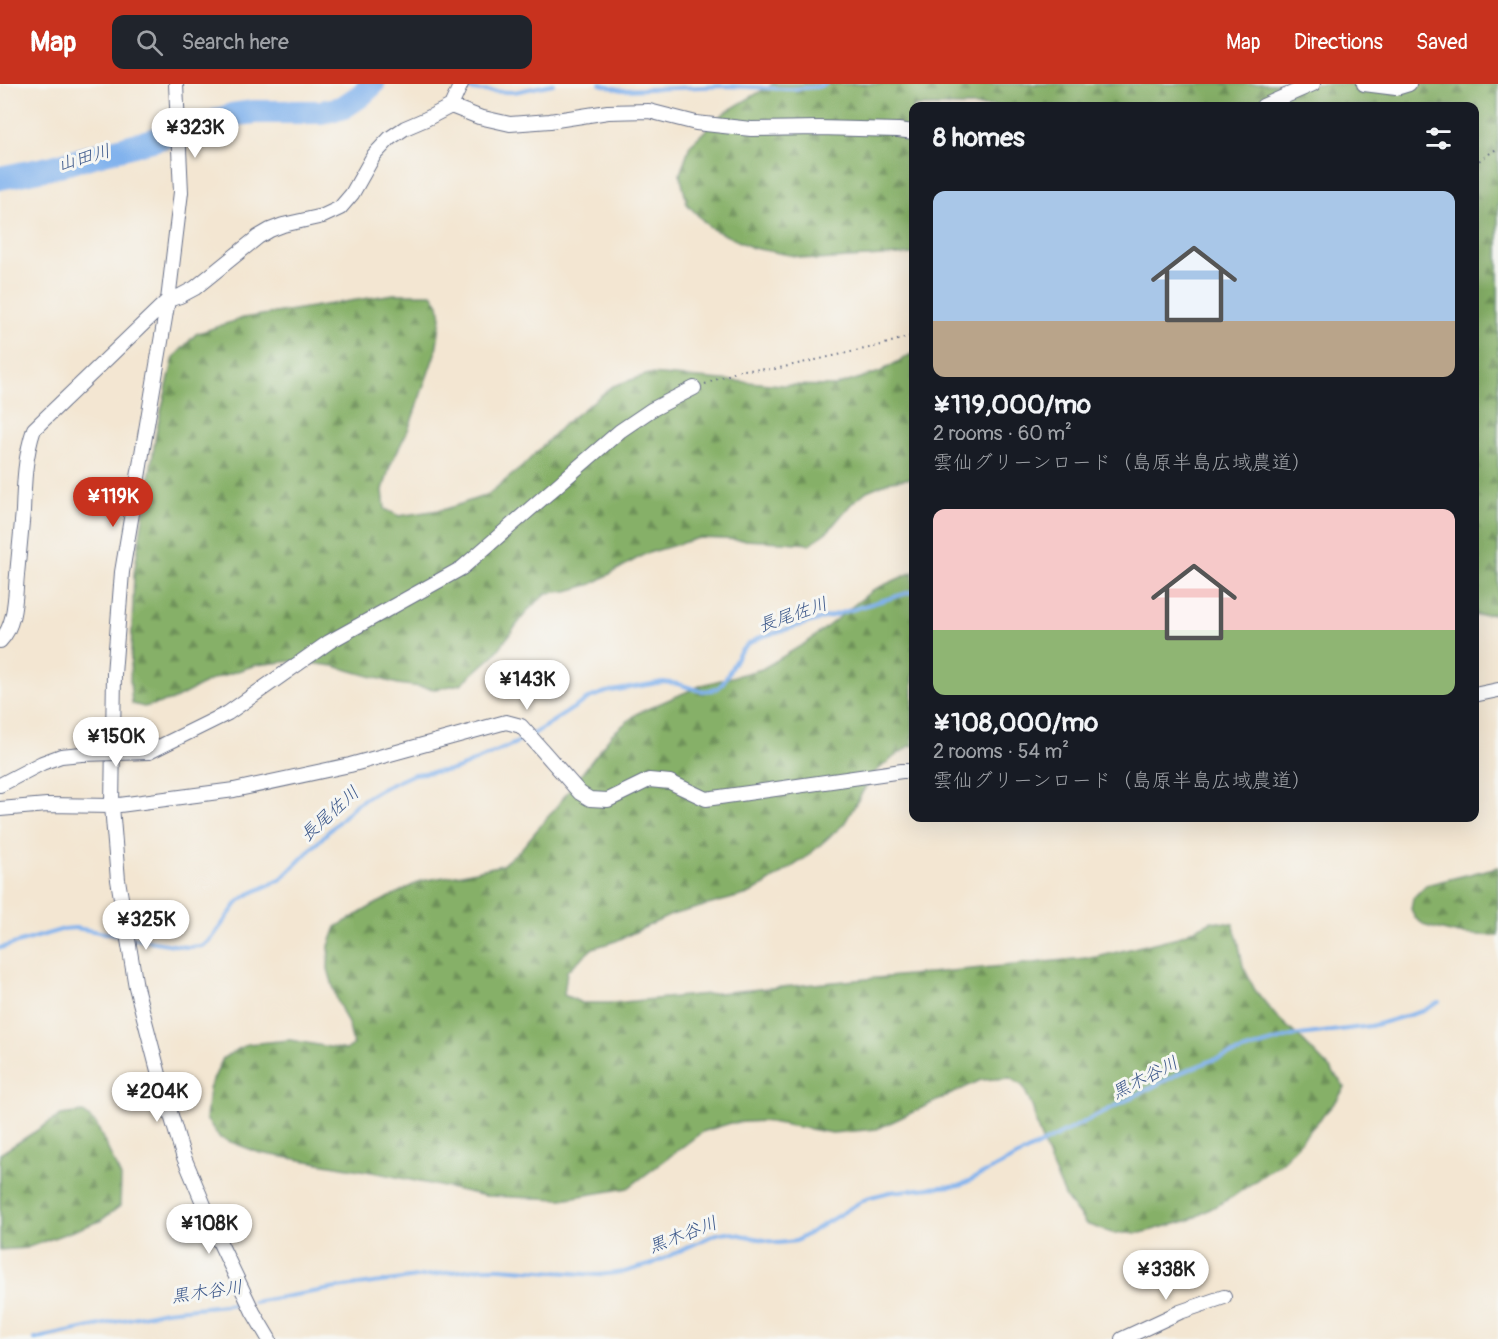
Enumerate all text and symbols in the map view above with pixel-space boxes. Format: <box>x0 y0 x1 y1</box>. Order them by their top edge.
search box <box>112 15 532 69</box>
text: Map <box>30 25 76 60</box>
icon: search <box>133 26 166 59</box>
text: Search here <box>181 28 289 56</box>
text: Map <box>1226 29 1261 56</box>
text: Directions <box>1294 29 1383 56</box>
text: Saved <box>1416 29 1468 56</box>
pin: ¥323K <box>153 108 237 159</box>
text: ¥323K <box>166 115 224 140</box>
text: 8 homes <box>933 122 1025 154</box>
icon: filters <box>1422 122 1455 155</box>
water label: 山田川 <box>55 140 113 176</box>
icon: home <box>1140 230 1248 338</box>
text: ¥119,000/mo <box>933 389 1091 421</box>
text: 2 rooms · 60 m² <box>933 421 1072 446</box>
text: 雲仙グリーンロード（島原半島広域農道） <box>933 450 1312 475</box>
pin: ¥119K <box>71 477 155 528</box>
text: ¥119K <box>87 484 139 509</box>
icon: home <box>1140 548 1248 656</box>
water label: 長尾佐川 <box>755 592 831 638</box>
pin: ¥143K <box>485 660 569 711</box>
text: ¥143K <box>499 667 555 692</box>
text: ¥108,000/mo <box>933 707 1098 739</box>
pin: ¥150K <box>74 717 158 768</box>
text: ¥150K <box>87 724 145 749</box>
text: 2 rooms · 54 m² <box>933 739 1069 764</box>
text: 雲仙グリーンロード（島原半島広域農道） <box>933 768 1312 793</box>
water label: 長尾佐川 <box>296 781 364 847</box>
pin: ¥325K <box>104 900 188 951</box>
text: ¥325K <box>116 907 176 932</box>
water label: 黒木谷川 <box>1108 1051 1182 1105</box>
pin: ¥204K <box>115 1072 199 1123</box>
text: ¥204K <box>126 1079 188 1104</box>
pin: ¥108K <box>167 1204 251 1255</box>
text: ¥108K <box>180 1211 238 1236</box>
water label: 黒木谷川 <box>645 1211 721 1259</box>
pin: ¥338K <box>1124 1250 1208 1301</box>
text: ¥338K <box>1137 1257 1195 1282</box>
water label: 黒木谷川 <box>170 1276 244 1308</box>

